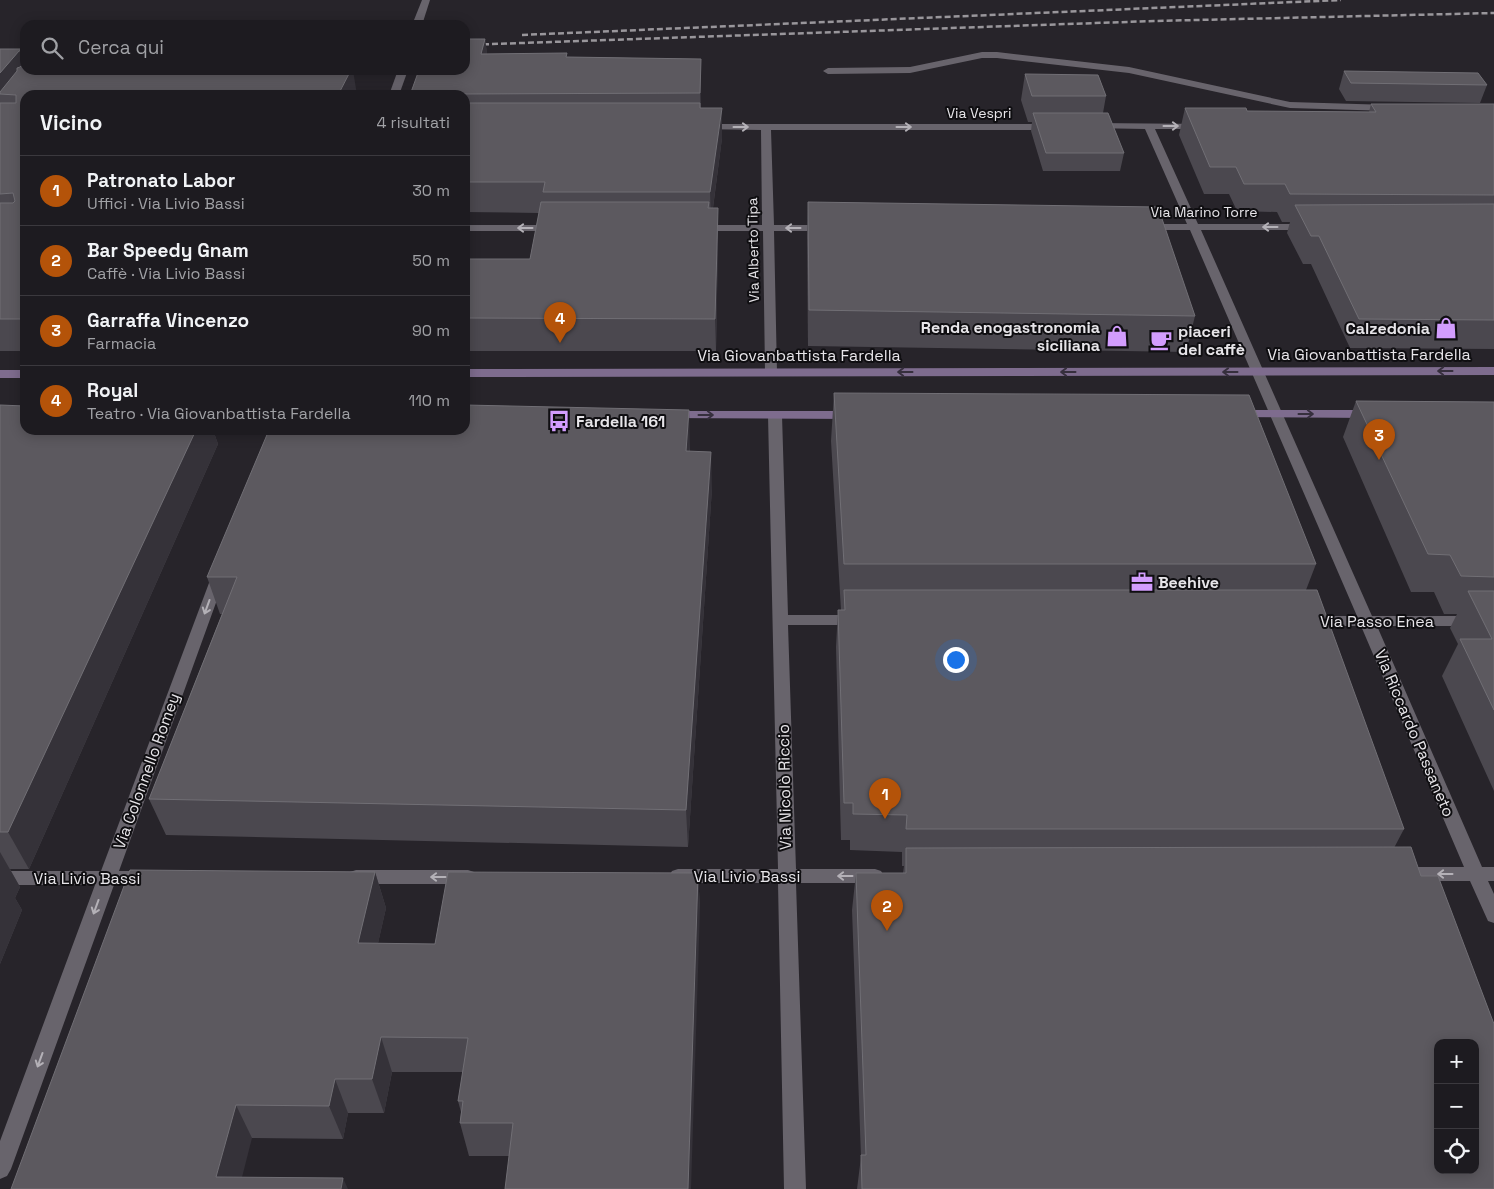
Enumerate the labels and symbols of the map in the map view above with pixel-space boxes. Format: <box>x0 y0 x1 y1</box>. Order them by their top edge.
street label: Via Vespri <box>946 104 1012 122</box>
one-way arrow <box>1162 121 1179 131</box>
one-way arrow <box>732 122 749 132</box>
one-way arrow <box>895 122 911 132</box>
street label: Via Alberto Tipa <box>743 197 763 303</box>
street label: Via Marino Torre <box>1150 203 1258 221</box>
one-way arrow <box>1263 222 1279 232</box>
one-way arrow <box>518 223 534 233</box>
one-way arrow <box>785 223 802 233</box>
pin: 4 <box>544 302 576 343</box>
shop icon: Calzedonia <box>1433 315 1459 341</box>
place label: Renda enogastronomia siciliana <box>921 317 1100 356</box>
place label: Calzedonia <box>1345 318 1430 339</box>
place label: piaceri del caffè <box>1178 321 1245 360</box>
shop icon: Renda enogastronomia siciliana <box>1104 323 1130 349</box>
cafe icon: piaceri del caffè <box>1148 327 1174 353</box>
street label: Via Giovanbattista Fardella <box>1267 344 1471 365</box>
street label: Via Giovanbattista Fardella <box>697 345 901 366</box>
one-way arrow <box>1438 366 1454 376</box>
one-way arrow <box>898 367 914 377</box>
one-way arrow <box>1060 367 1076 377</box>
one-way arrow <box>1223 367 1239 377</box>
bus stop icon: Fardella 161 <box>546 408 572 434</box>
one-way arrow <box>1298 409 1314 419</box>
one-way arrow <box>698 410 714 420</box>
place label: Fardella 161 <box>576 411 665 432</box>
pin: 3 <box>1363 419 1395 460</box>
office icon: Beehive <box>1129 569 1155 595</box>
place label: Beehive <box>1158 572 1219 593</box>
one-way arrow <box>202 599 211 614</box>
street label: Via Passo Enea <box>1320 611 1434 632</box>
street label: Via Riccardo Passaneto <box>1370 646 1459 820</box>
your location <box>943 647 969 673</box>
street label: Via Colonnello Romey <box>108 690 185 852</box>
street label: Via Nicolò Riccio <box>773 724 796 850</box>
pin: 1 <box>869 778 901 819</box>
street label: Via Livio Bassi <box>694 866 800 887</box>
street label: Via Livio Bassi <box>34 868 140 889</box>
one-way arrow <box>1438 869 1454 879</box>
one-way arrow <box>838 871 854 881</box>
one-way arrow <box>430 872 446 882</box>
pin: 2 <box>871 890 903 931</box>
one-way arrow <box>91 899 100 915</box>
one-way arrow <box>35 1052 44 1067</box>

